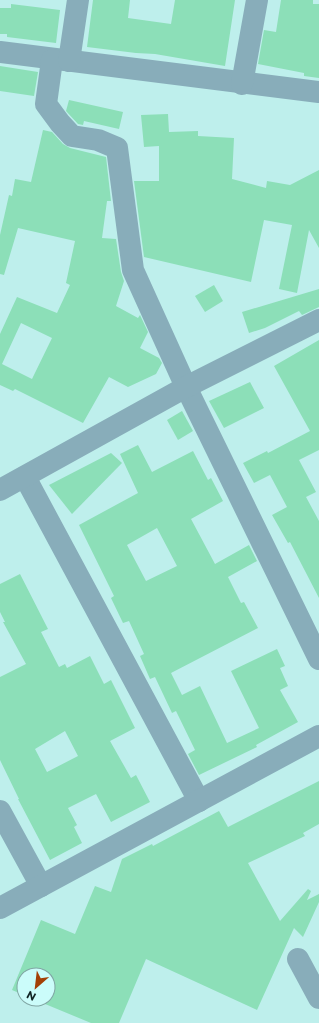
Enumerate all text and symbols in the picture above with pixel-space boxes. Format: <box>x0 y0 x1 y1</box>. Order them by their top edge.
north arrow <box>16 967 56 1007</box>
text: N <box>24 988 39 1004</box>

